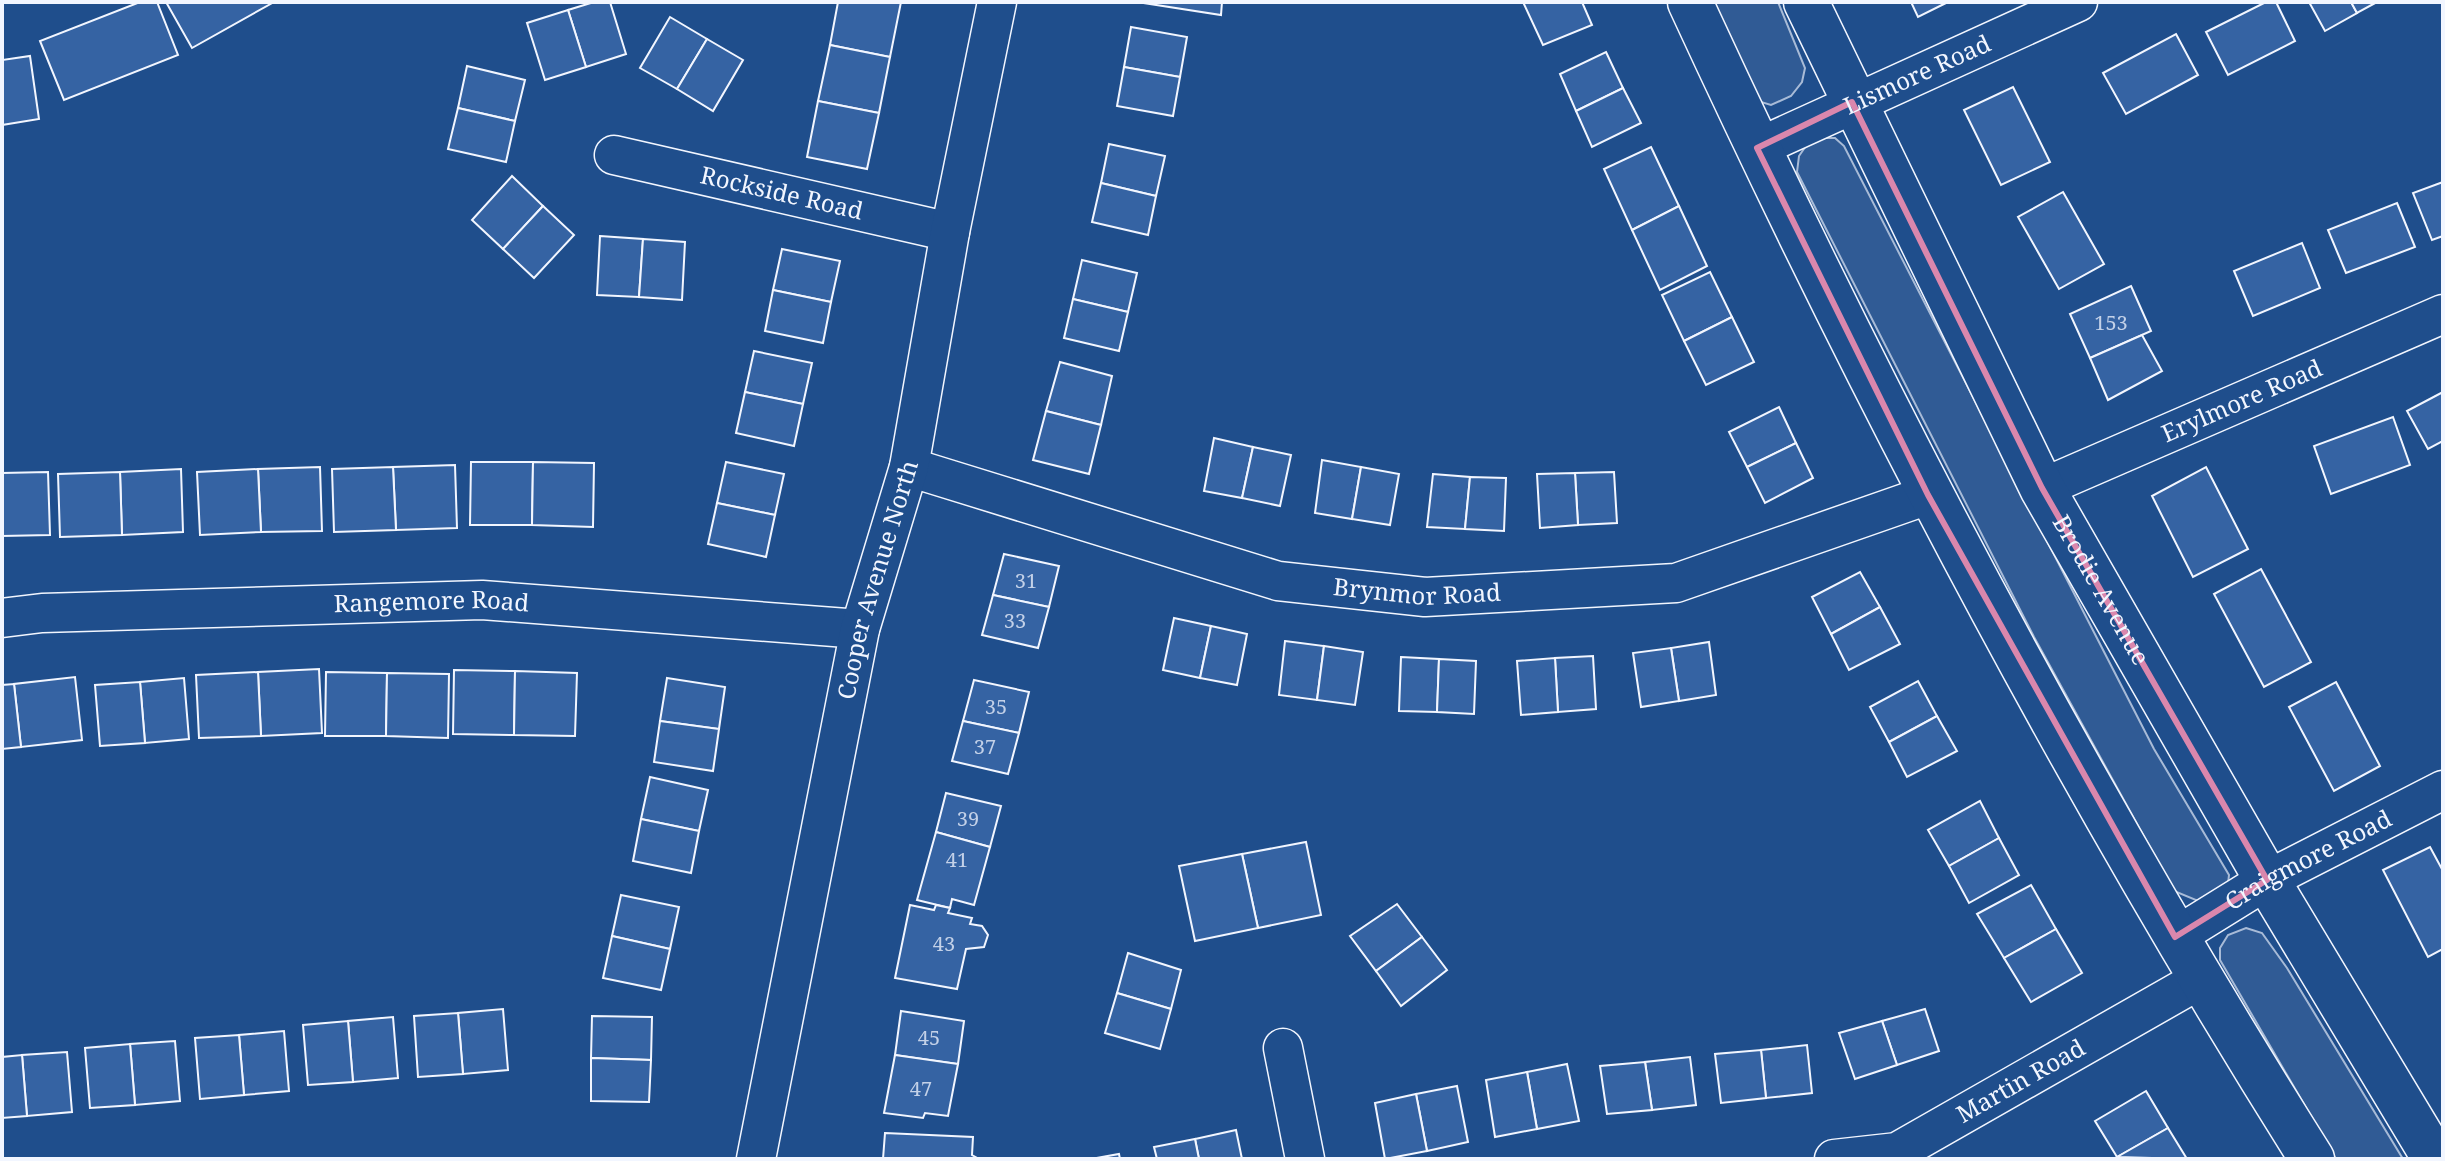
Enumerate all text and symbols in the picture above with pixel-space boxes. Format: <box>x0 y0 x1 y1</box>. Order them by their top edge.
street label: Lismore Road <box>1838 26 1996 122</box>
street label: Rockside Road <box>698 157 867 227</box>
house number: 153 <box>2094 309 2128 336</box>
street label: Erylmore Road <box>2156 350 2327 449</box>
street label: Cooper Avenue North <box>829 456 925 702</box>
street label: Brodie Avenue <box>2046 508 2158 671</box>
house number: 31 <box>1015 567 1037 594</box>
street label: Brynmor Road <box>1332 569 1502 612</box>
street label: Rangemore Road <box>333 582 531 619</box>
house number: 33 <box>1004 607 1026 634</box>
house number: 35 <box>985 693 1007 720</box>
house number: 37 <box>974 733 996 760</box>
street label: Craigmore Road <box>2218 801 2397 917</box>
house number: 39 <box>957 805 979 832</box>
house number: 41 <box>946 846 968 873</box>
house number: 43 <box>933 930 955 957</box>
house number: 45 <box>918 1024 940 1051</box>
street label: Martin Road <box>1950 1030 2091 1130</box>
house number: 47 <box>910 1075 932 1102</box>

